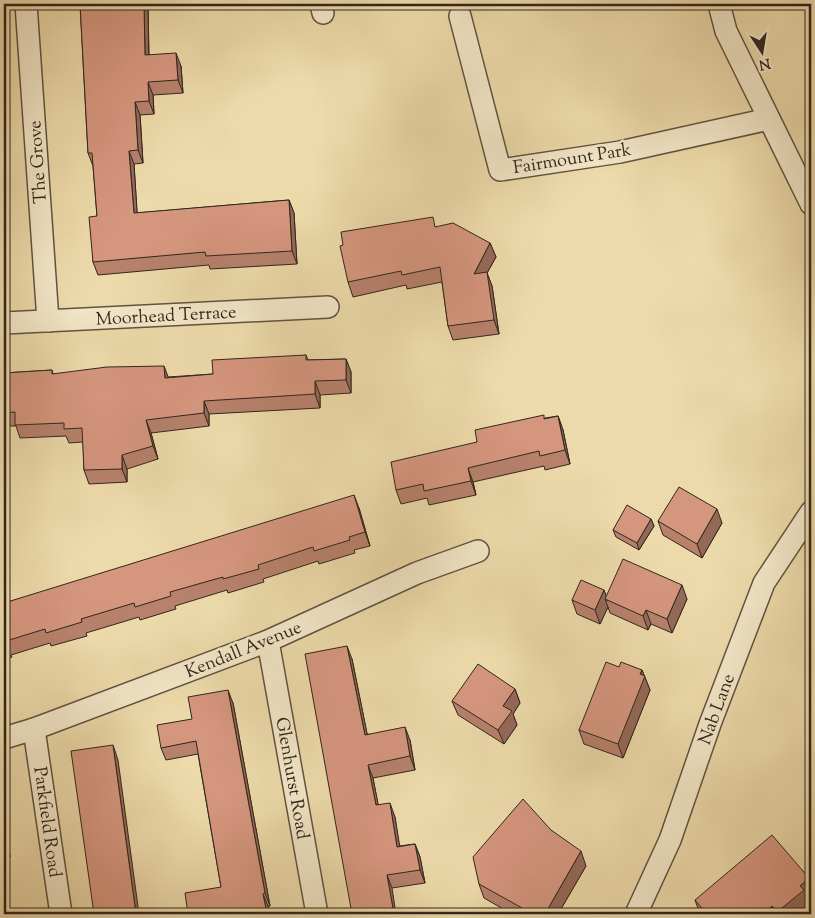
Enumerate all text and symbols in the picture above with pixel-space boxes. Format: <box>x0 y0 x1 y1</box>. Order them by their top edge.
north arrow <box>738 28 788 78</box>
text: N <box>757 52 772 74</box>
street label: The Grove <box>23 119 55 204</box>
street label: Fairmount Park <box>511 138 634 182</box>
street label: Moorhead Terrace <box>95 300 237 334</box>
street label: Kendall Avenue <box>182 616 306 686</box>
street label: Nab Lane <box>693 670 743 749</box>
street label: Glenhurst Road <box>267 715 315 841</box>
street label: Parkfield Road <box>25 765 67 879</box>

